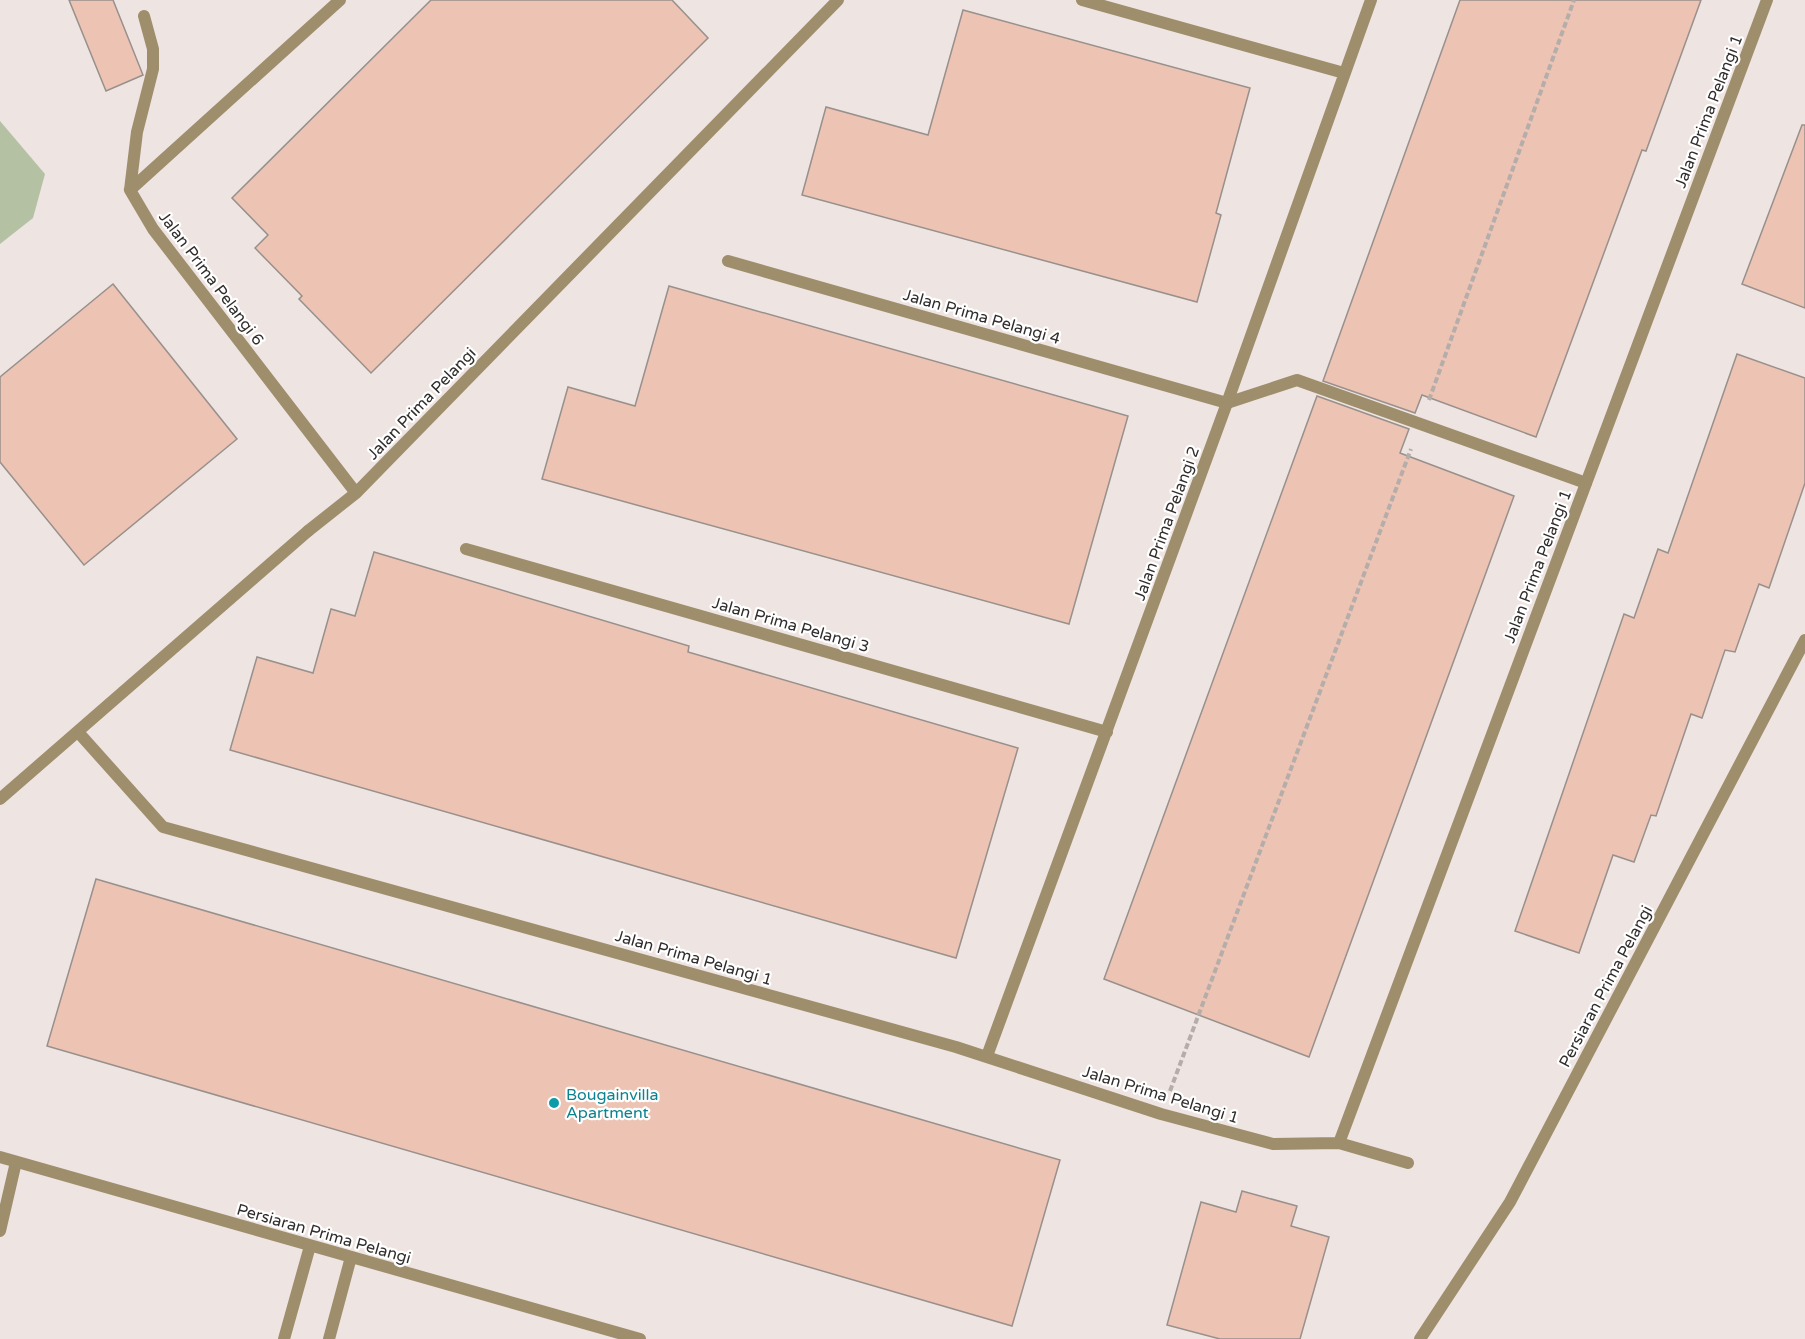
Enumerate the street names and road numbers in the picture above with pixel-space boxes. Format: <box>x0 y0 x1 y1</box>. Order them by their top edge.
street label: Jalan Prima Pelangi 1 <box>1670 32 1747 191</box>
street label: Jalan Prima Pelangi 6 <box>154 208 268 350</box>
street label: Jalan Prima Pelangi 4 <box>901 285 1063 349</box>
street label: Jalan Prima Pelangi <box>363 343 480 464</box>
street label: Jalan Prima Pelangi 2 <box>1130 444 1204 603</box>
street label: Jalan Prima Pelangi 1 <box>1499 487 1576 646</box>
street label: Jalan Prima Pelangi 3 <box>710 593 872 657</box>
street label: Persiaran Prima Pelangi <box>1555 902 1657 1071</box>
street label: Jalan Prima Pelangi 1 <box>613 926 775 990</box>
street label: Jalan Prima Pelangi 1 <box>1080 1062 1241 1128</box>
street label: Persiaran Prima Pelangi <box>234 1199 413 1268</box>

